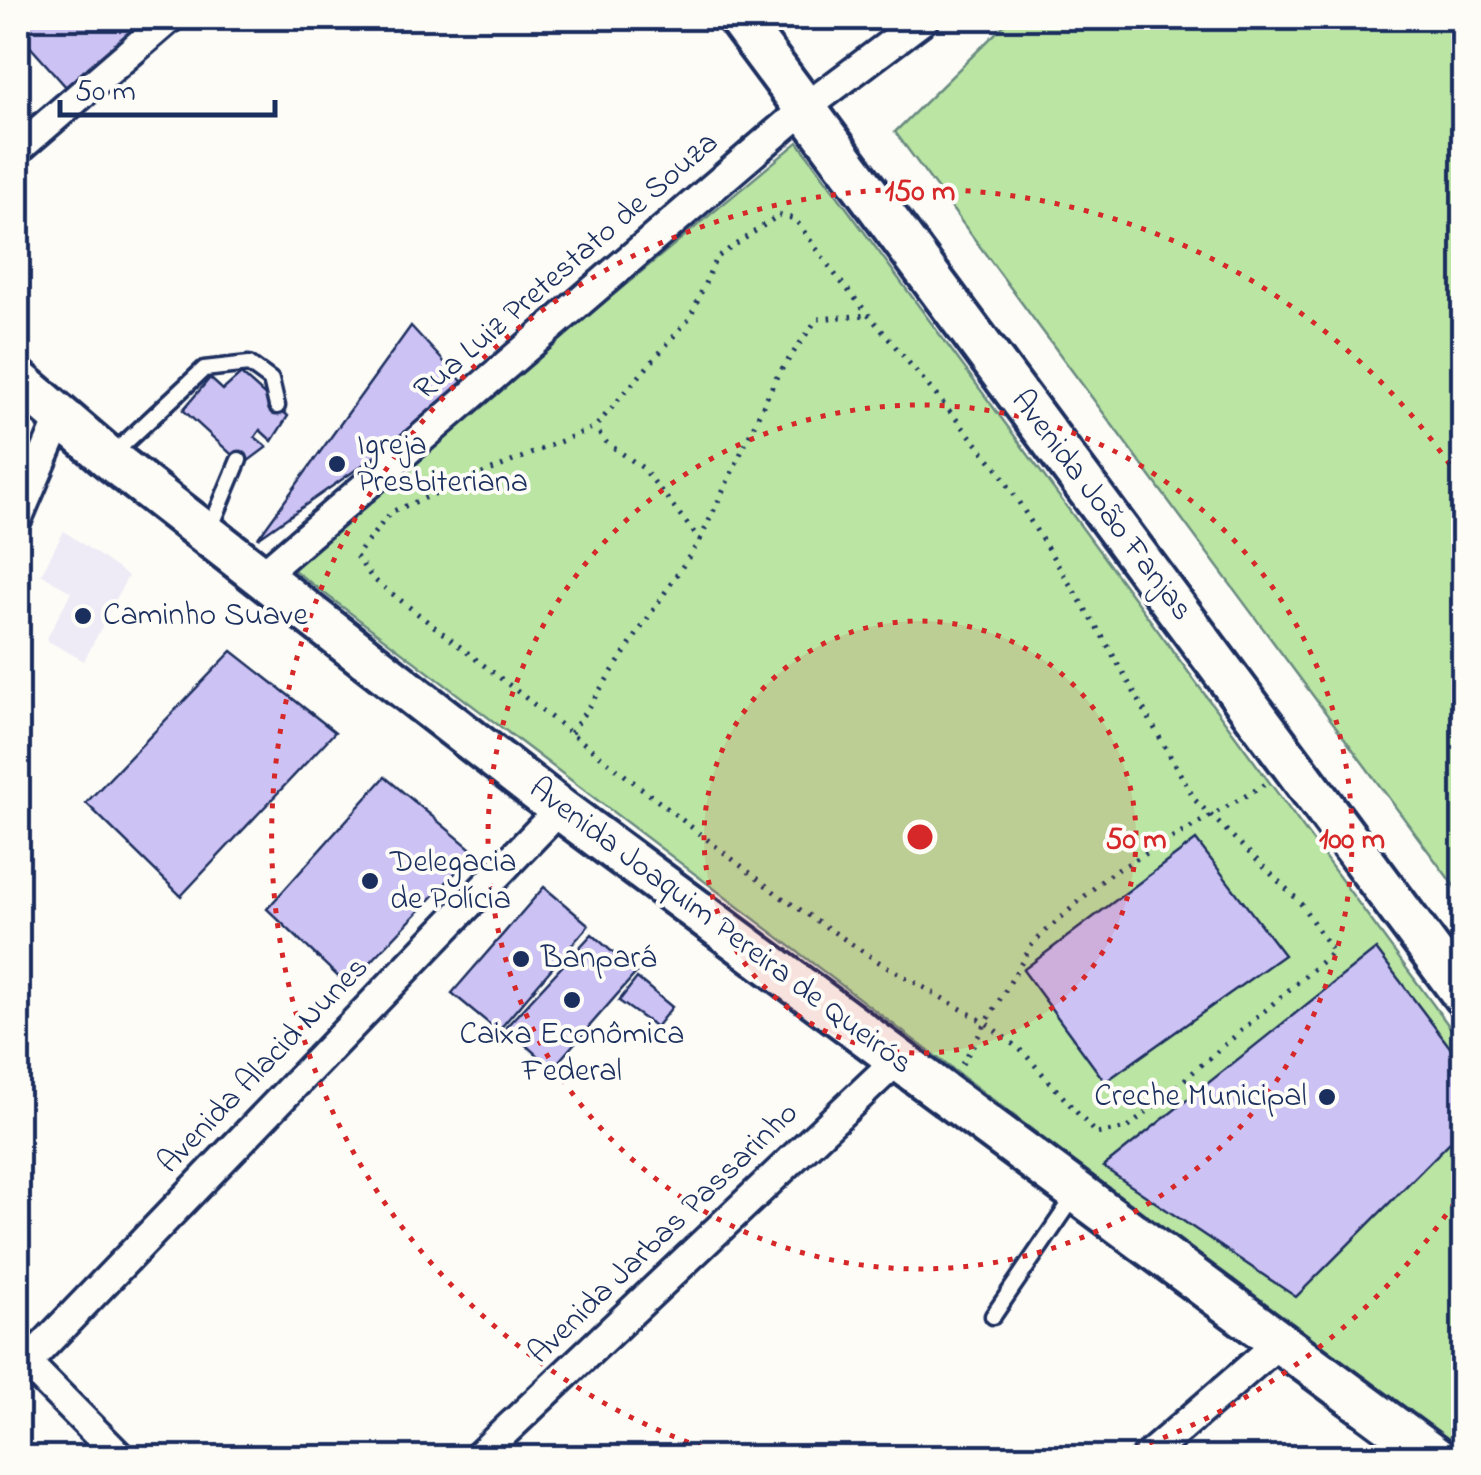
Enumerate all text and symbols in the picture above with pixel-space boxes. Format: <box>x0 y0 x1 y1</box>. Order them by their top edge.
scale bar <box>60 55 275 117</box>
text: 50 m <box>75 71 136 115</box>
street label: Rua Luiz Pretestato de Souza <box>404 121 730 413</box>
text: 150 m <box>885 171 955 215</box>
street label: Avenida João Fanjas <box>998 380 1204 632</box>
place label: Igreja Presbiteriana <box>357 423 528 507</box>
marker: Igreja Presbiteriana <box>326 453 348 475</box>
place label: Caminho Suave <box>103 593 308 640</box>
marker: Caminho Suave <box>72 605 94 627</box>
street label: Avenida Joaquim Pereira de Queirós <box>518 767 922 1087</box>
centre of rings <box>902 819 938 855</box>
text: 50 m <box>1106 819 1166 863</box>
text: 100 m <box>1319 819 1385 863</box>
place label: Delegacia de Polícia <box>389 840 516 924</box>
marker: Delegacia de Polícia <box>359 870 381 892</box>
place label: Banpará <box>540 936 656 983</box>
street label: Avenida Alacid Nunes <box>148 947 380 1185</box>
marker: Banpará <box>510 948 532 970</box>
marker: Caixa Econômica Federal <box>561 989 583 1011</box>
place label: Caixa Econômica Federal <box>460 1012 684 1096</box>
place label: Creche Municipal <box>1094 1074 1307 1121</box>
marker: Creche Municipal <box>1316 1086 1338 1108</box>
street label: Avenida Jarbas Passarinho <box>518 1092 810 1376</box>

